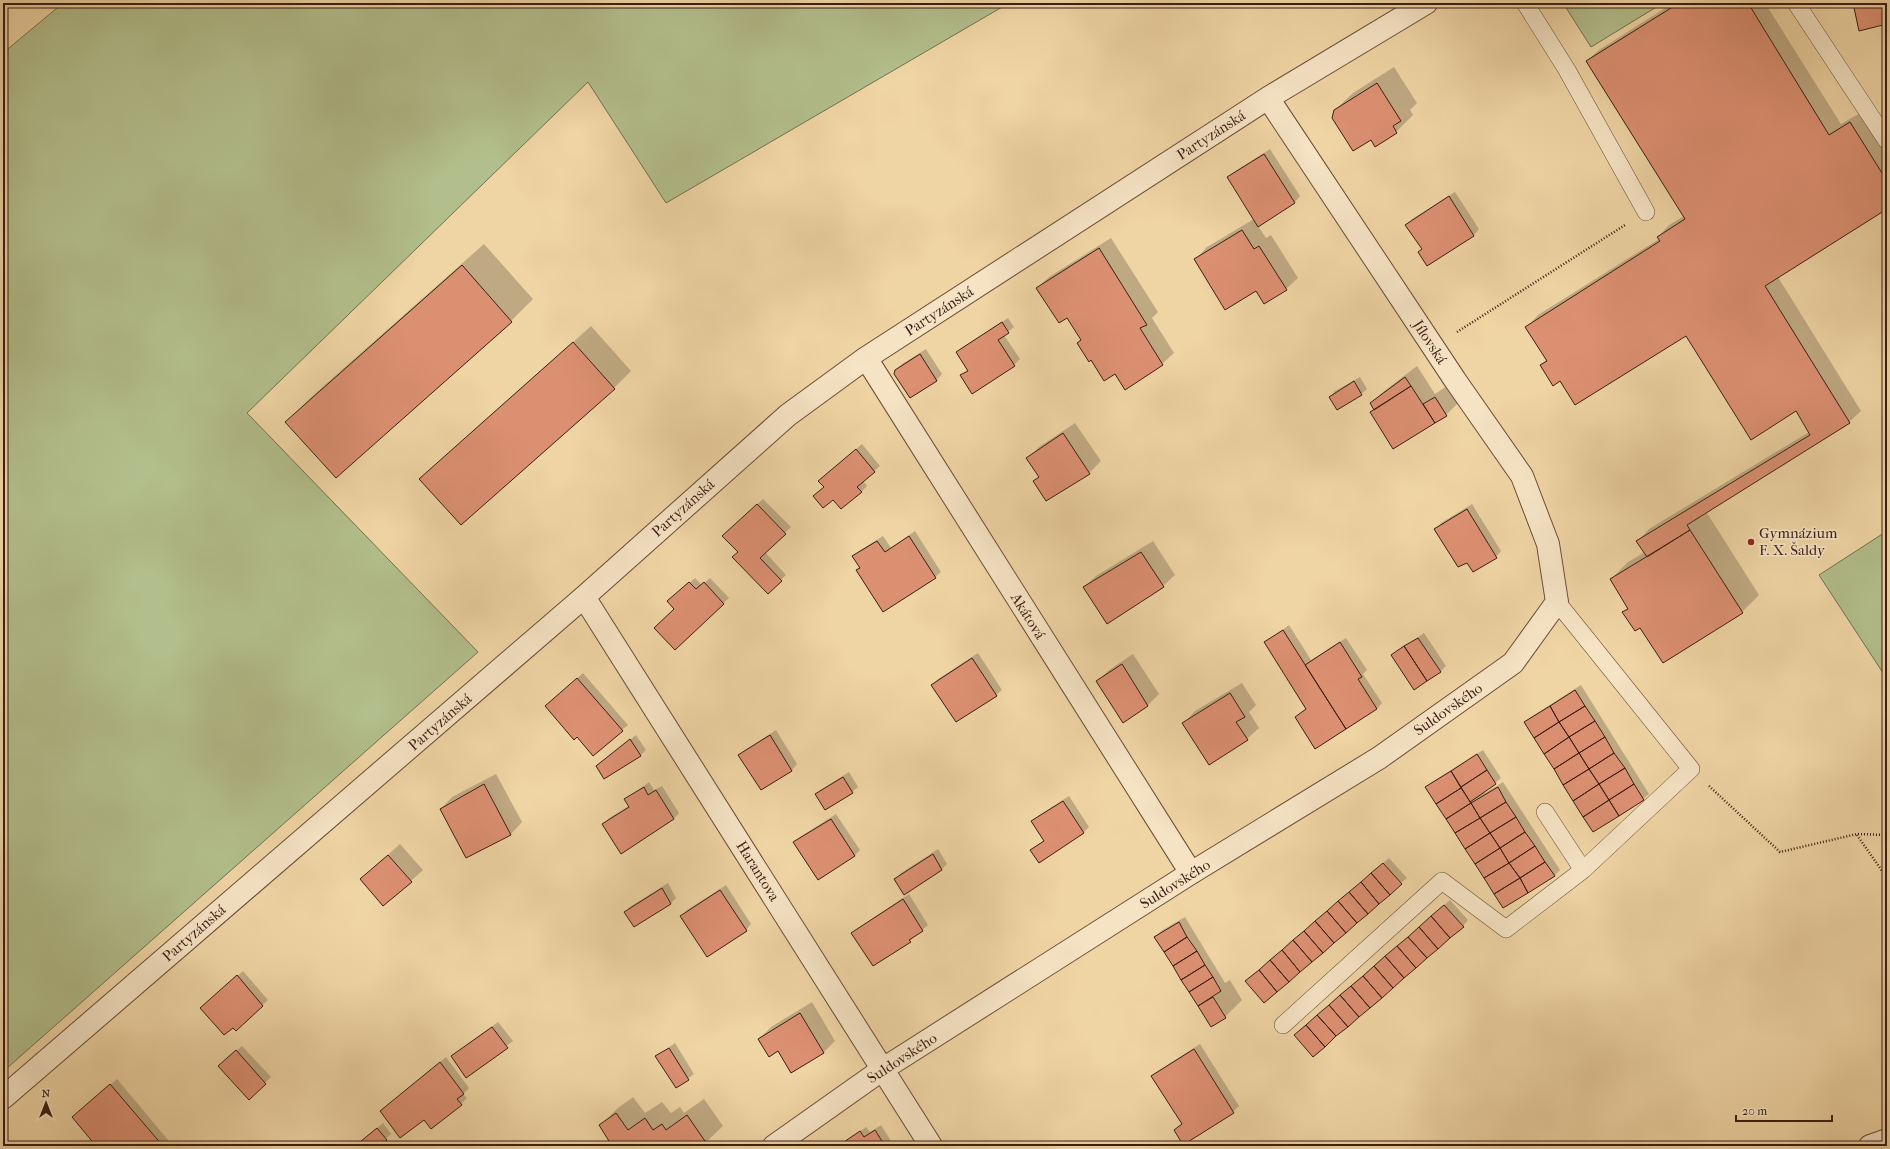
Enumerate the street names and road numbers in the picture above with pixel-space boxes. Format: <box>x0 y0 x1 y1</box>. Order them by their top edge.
street label: Partyzánská <box>1173 106 1250 164</box>
street label: Partyzánská <box>901 282 978 340</box>
street label: Jílovská <box>1409 316 1451 368</box>
street label: Partyzánská <box>648 474 719 541</box>
street label: Akátová <box>1006 589 1050 643</box>
street label: Suldovského <box>1410 679 1486 739</box>
street label: Partyzánská <box>405 689 476 754</box>
street label: Harantova <box>732 838 784 905</box>
street label: Suldovského <box>1136 855 1214 913</box>
street label: Partyzánská <box>159 900 230 965</box>
street label: Suldovského <box>864 1029 941 1087</box>

